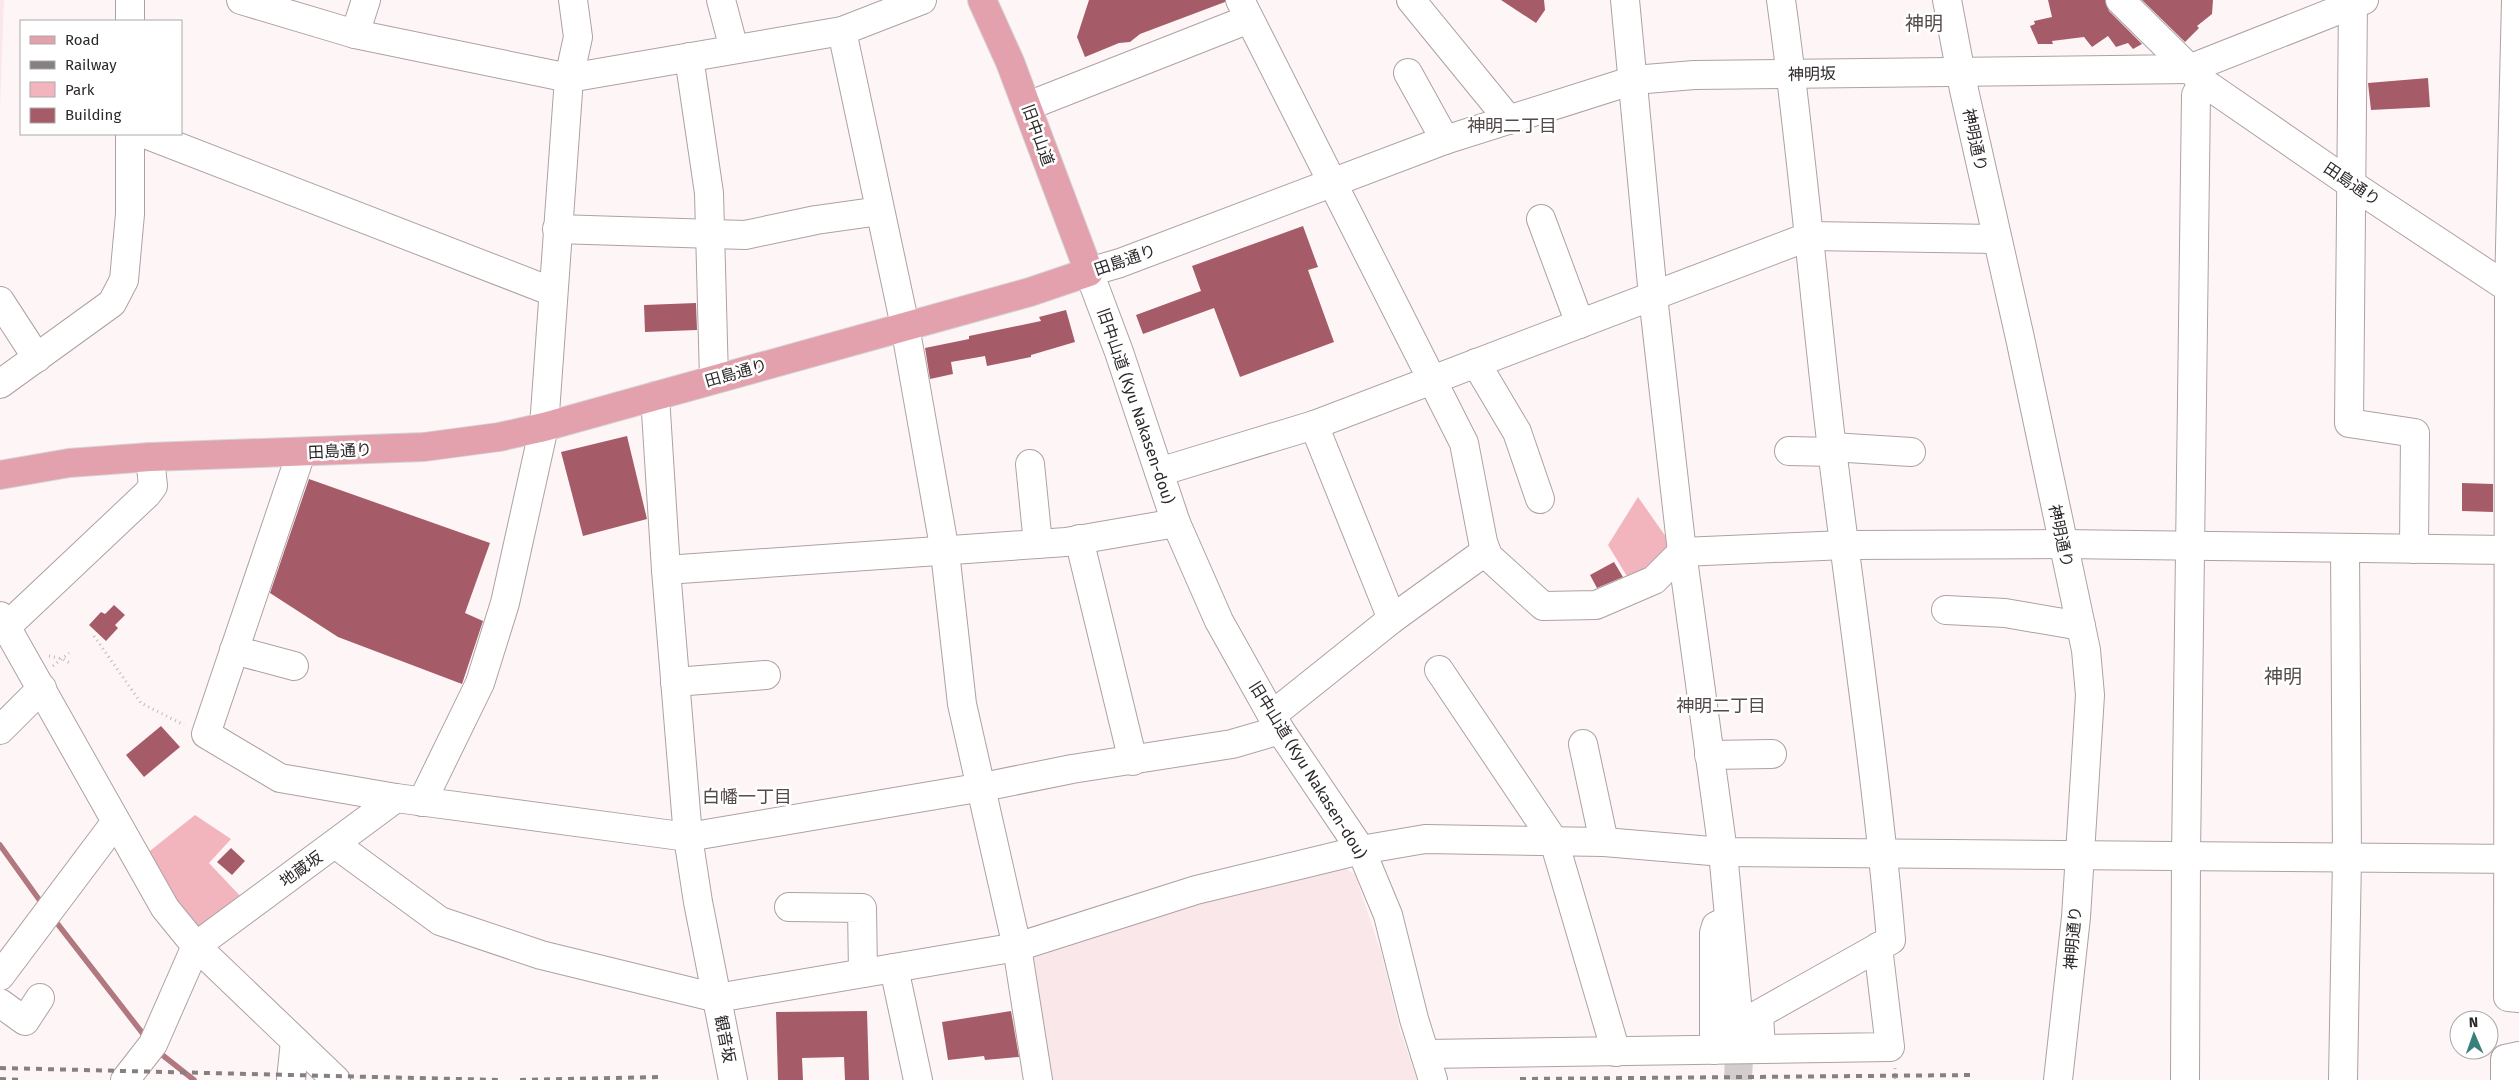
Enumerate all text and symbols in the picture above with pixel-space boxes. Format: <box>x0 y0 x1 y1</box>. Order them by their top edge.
district label: 神明 <box>1905 12 1943 35</box>
legend <box>20 20 182 135</box>
text: Road <box>65 31 100 49</box>
text: Railway <box>65 56 117 74</box>
street label: 神明坂 <box>1788 64 1836 84</box>
text: Park <box>65 81 95 99</box>
street label: 旧中山道 <box>1018 102 1058 168</box>
text: Building <box>65 106 121 124</box>
street label: 神明通り <box>1959 107 1991 173</box>
district label: 神明二丁目 <box>1467 115 1557 137</box>
street label: 田島通り <box>2320 158 2384 210</box>
street label: 田島通り <box>1092 241 1158 279</box>
street label: 旧中山道 (Kyu Nakasen-dou) <box>1094 306 1178 506</box>
street label: 田島通り <box>703 355 769 391</box>
street label: 田島通り <box>308 440 372 462</box>
street label: 神明通り <box>2045 503 2077 569</box>
district label: 神明 <box>2264 665 2302 688</box>
street label: 旧中山道 (Kyu Nakasen-dou) <box>1245 678 1371 862</box>
district label: 神明二丁目 <box>1676 695 1766 717</box>
district label: 白幡一丁目 <box>702 786 792 808</box>
street label: 地蔵坂 <box>276 847 326 891</box>
street label: 神明通り <box>2061 905 2085 971</box>
north arrow <box>2449 1010 2499 1060</box>
street label: 観音坂 <box>711 1014 739 1064</box>
text: N <box>2469 1014 2479 1031</box>

